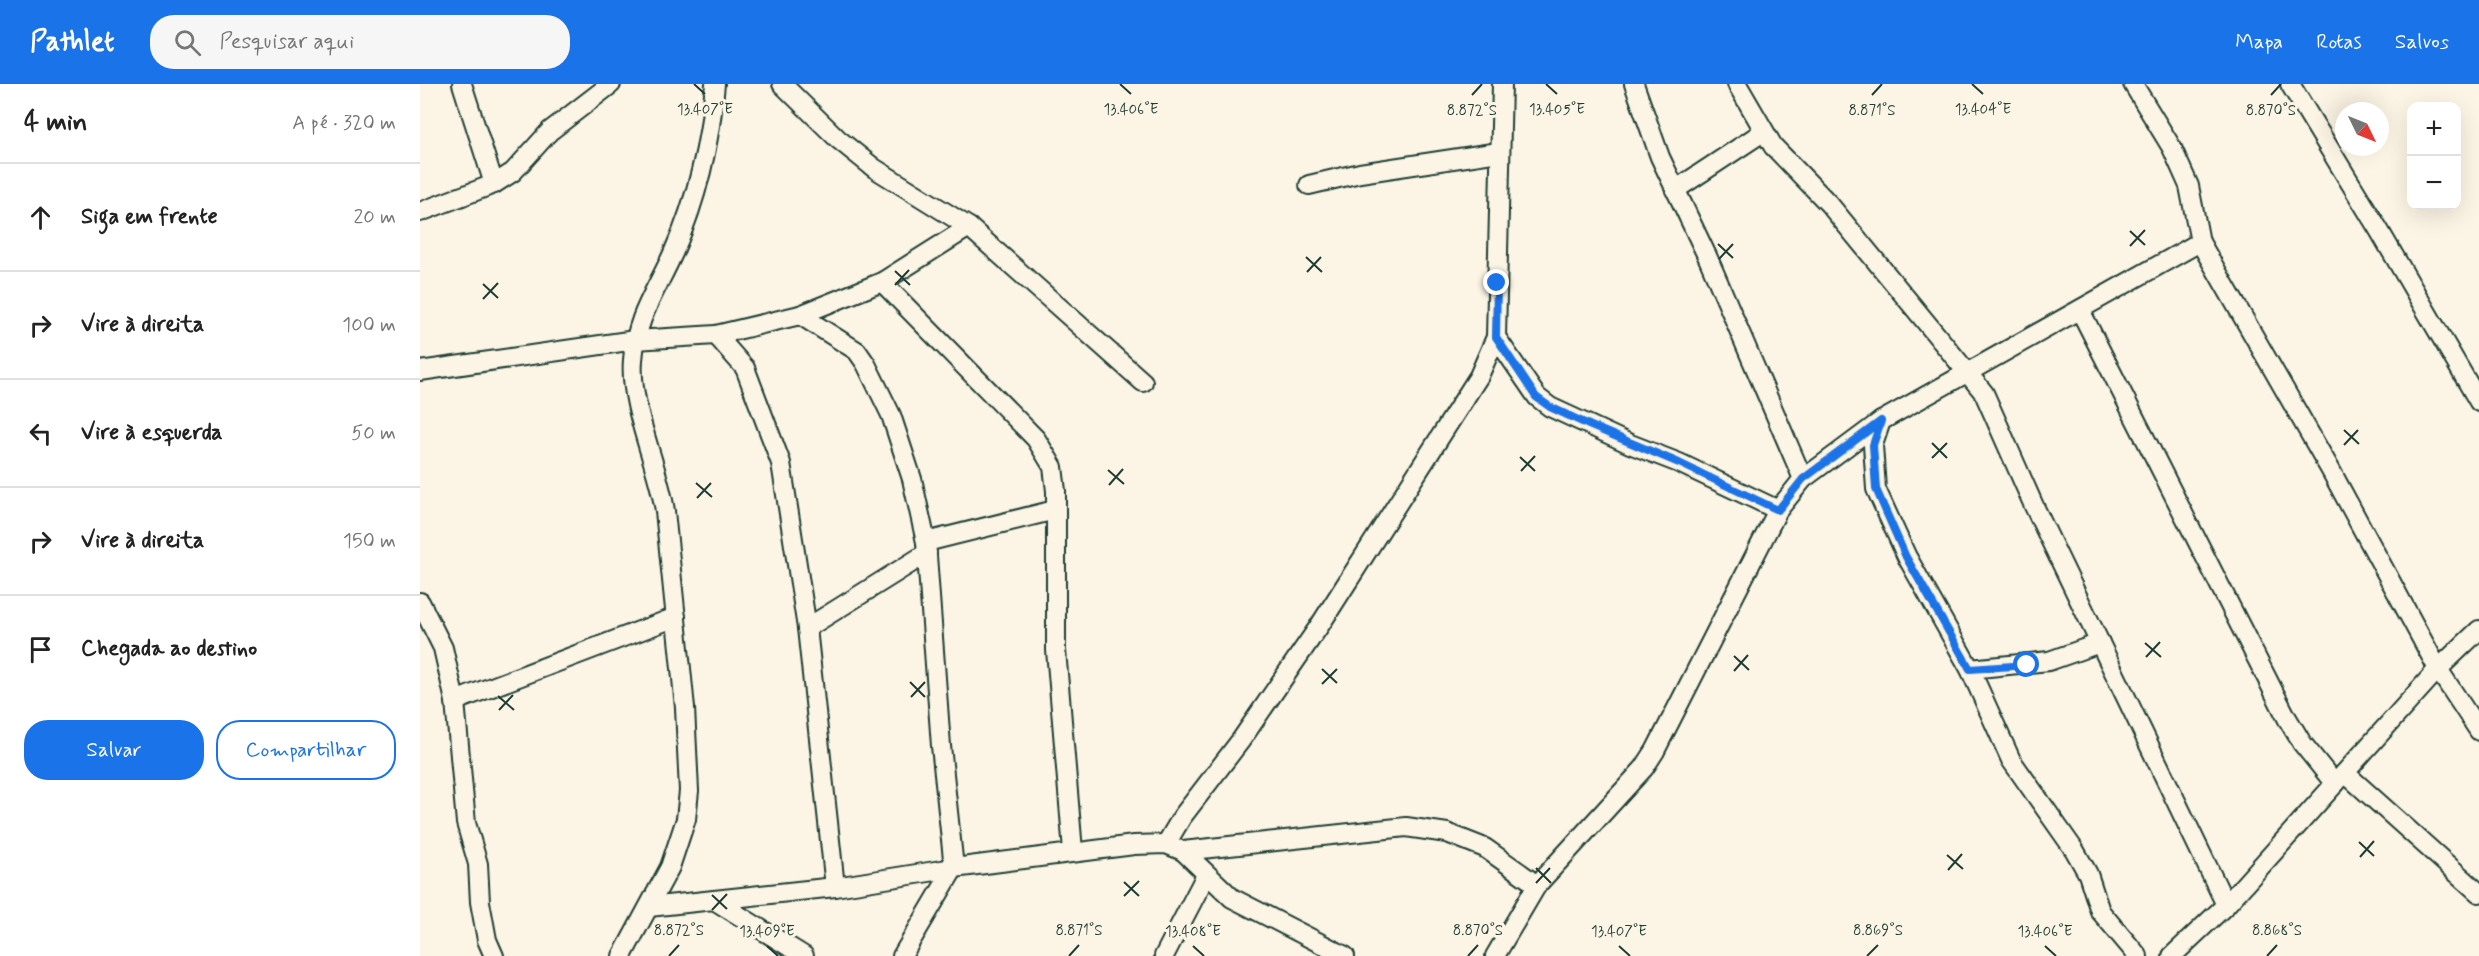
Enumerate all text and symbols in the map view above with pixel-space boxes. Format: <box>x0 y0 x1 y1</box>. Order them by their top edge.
search box <box>150 15 570 69</box>
text: Pathlet <box>30 24 114 61</box>
icon: search <box>171 26 204 59</box>
text: Pesquisar aqui <box>219 28 354 56</box>
text: Mapa <box>2235 28 2283 56</box>
text: Rotas <box>2316 28 2362 56</box>
text: Salvos <box>2395 28 2449 56</box>
text: 13.407°E <box>677 100 733 120</box>
text: 13.406°E <box>1104 100 1159 120</box>
text: 13.405°E <box>1529 100 1585 120</box>
text: 13.404°E <box>1955 100 2012 120</box>
text: 8.872°S <box>1447 101 1497 121</box>
text: 8.871°S <box>1848 101 1896 121</box>
text: 8.870°S <box>2246 101 2296 121</box>
north arrow <box>2335 102 2389 156</box>
map controls <box>2407 102 2461 210</box>
button: + <box>2407 102 2461 156</box>
text: 4 min <box>24 106 87 140</box>
text: A pé · 320 m <box>292 110 396 137</box>
button: − <box>2407 156 2461 210</box>
icon: ahead <box>24 201 57 234</box>
text: Siga em frente <box>81 203 218 231</box>
text: 20 m <box>353 204 396 231</box>
route end <box>1483 269 1509 295</box>
icon: right <box>24 309 57 342</box>
text: Vire à direita <box>81 311 204 339</box>
text: 100 m <box>342 312 396 339</box>
icon: left <box>24 417 57 450</box>
text: Vire à esquerda <box>81 419 222 447</box>
text: 50 m <box>351 420 396 447</box>
icon: right <box>24 525 57 558</box>
text: Vire à direita <box>81 527 204 555</box>
text: 150 m <box>343 528 396 555</box>
icon: arrive <box>24 633 57 666</box>
text: Chegada ao destino <box>81 635 257 663</box>
route start <box>2013 651 2039 677</box>
button: Salvar <box>24 720 204 780</box>
button: Compartilhar <box>216 720 396 780</box>
text: 8.872°S <box>654 921 704 941</box>
text: 8.871°S <box>1055 921 1103 941</box>
text: 8.870°S <box>1453 921 1503 941</box>
text: 8.869°S <box>1853 921 1903 941</box>
text: 8.868°S <box>2252 921 2302 941</box>
text: 13.409°E <box>739 922 795 942</box>
text: 13.408°E <box>1165 922 1221 942</box>
text: 13.407°E <box>1591 922 1647 942</box>
text: 13.406°E <box>2018 922 2073 942</box>

